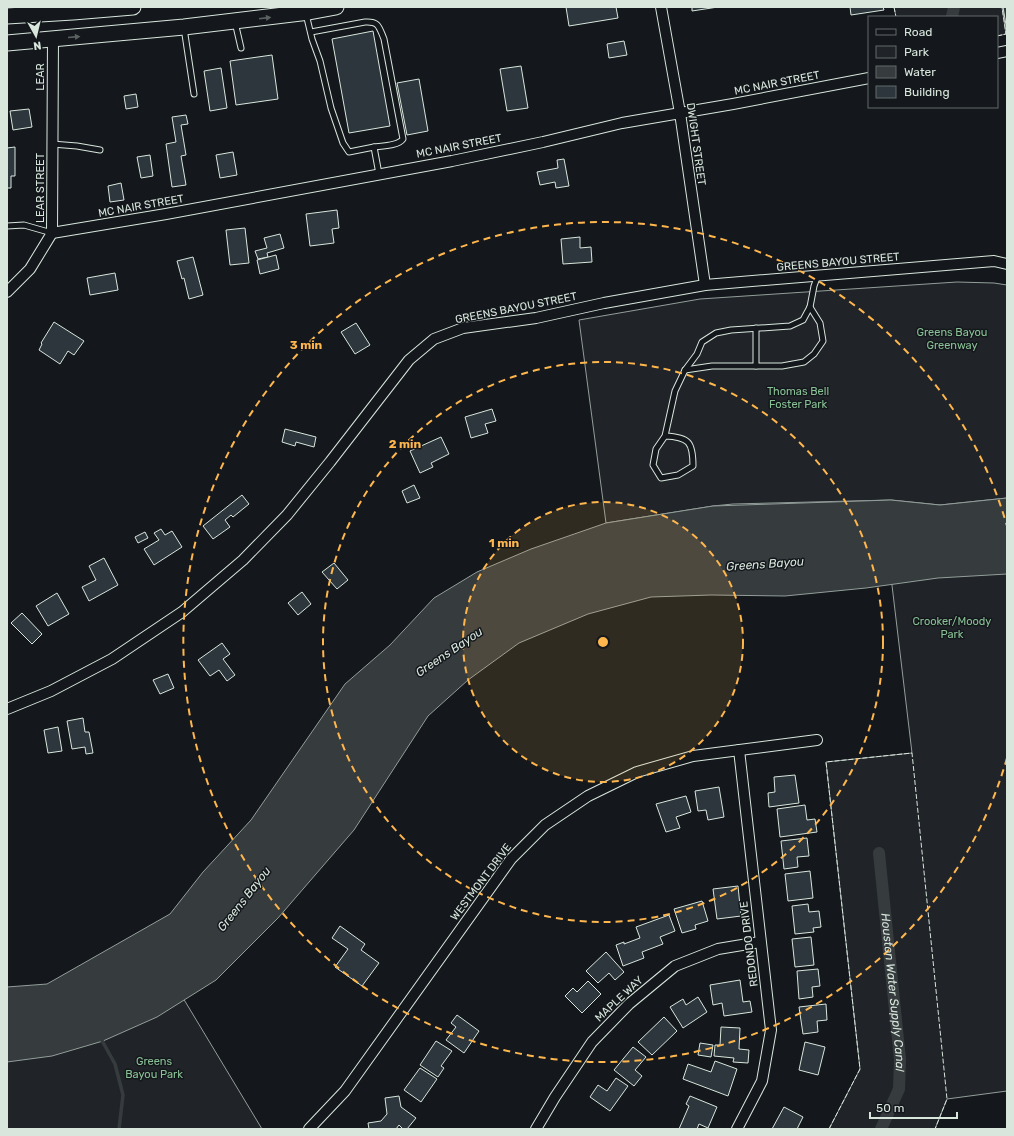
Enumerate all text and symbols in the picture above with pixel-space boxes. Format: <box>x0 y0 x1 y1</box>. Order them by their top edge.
one-way arrow <box>259 14 271 21</box>
north arrow <box>16 16 56 56</box>
legend <box>868 16 998 108</box>
text: Road <box>904 25 932 39</box>
one-way arrow <box>68 33 80 40</box>
text: N <box>32 38 42 52</box>
text: Park <box>904 45 930 59</box>
street label: LEAR <box>34 63 47 91</box>
text: Water <box>904 65 936 79</box>
street label: MC NAIR STREET <box>733 68 821 98</box>
text: Building <box>904 85 950 99</box>
street label: DWIGHT STREET <box>684 102 708 187</box>
street label: MC NAIR STREET <box>415 131 503 161</box>
street label: LEAR STREET <box>34 152 47 223</box>
street label: MC NAIR STREET <box>97 192 185 220</box>
street label: GREENS BAYOU STREET <box>776 250 901 274</box>
street label: GREENS BAYOU STREET <box>454 290 579 326</box>
park label: Greens Bayou Greenway <box>917 326 987 352</box>
text: 3 min <box>290 338 323 352</box>
park label: Thomas Bell Foster Park <box>767 385 829 411</box>
text: 2 min <box>389 437 422 451</box>
text: 1 min <box>489 536 520 550</box>
water label: Greens Bayou <box>726 554 804 574</box>
park label: Crooker/Moody Park <box>913 615 991 641</box>
water label: Greens Bayou <box>413 624 485 680</box>
centre of rings <box>596 635 610 649</box>
street label: WESTMONT DRIVE <box>448 841 514 923</box>
water label: Greens Bayou <box>214 864 274 934</box>
street label: REDONDO DRIVE <box>737 900 761 987</box>
water label: Houston Water Supply Canal <box>878 912 907 1073</box>
street label: MAPLE WAY <box>592 974 646 1024</box>
park label: Greens Bayou Park <box>125 1055 183 1081</box>
scale bar <box>870 1094 957 1120</box>
text: 50 m <box>876 1101 904 1115</box>

